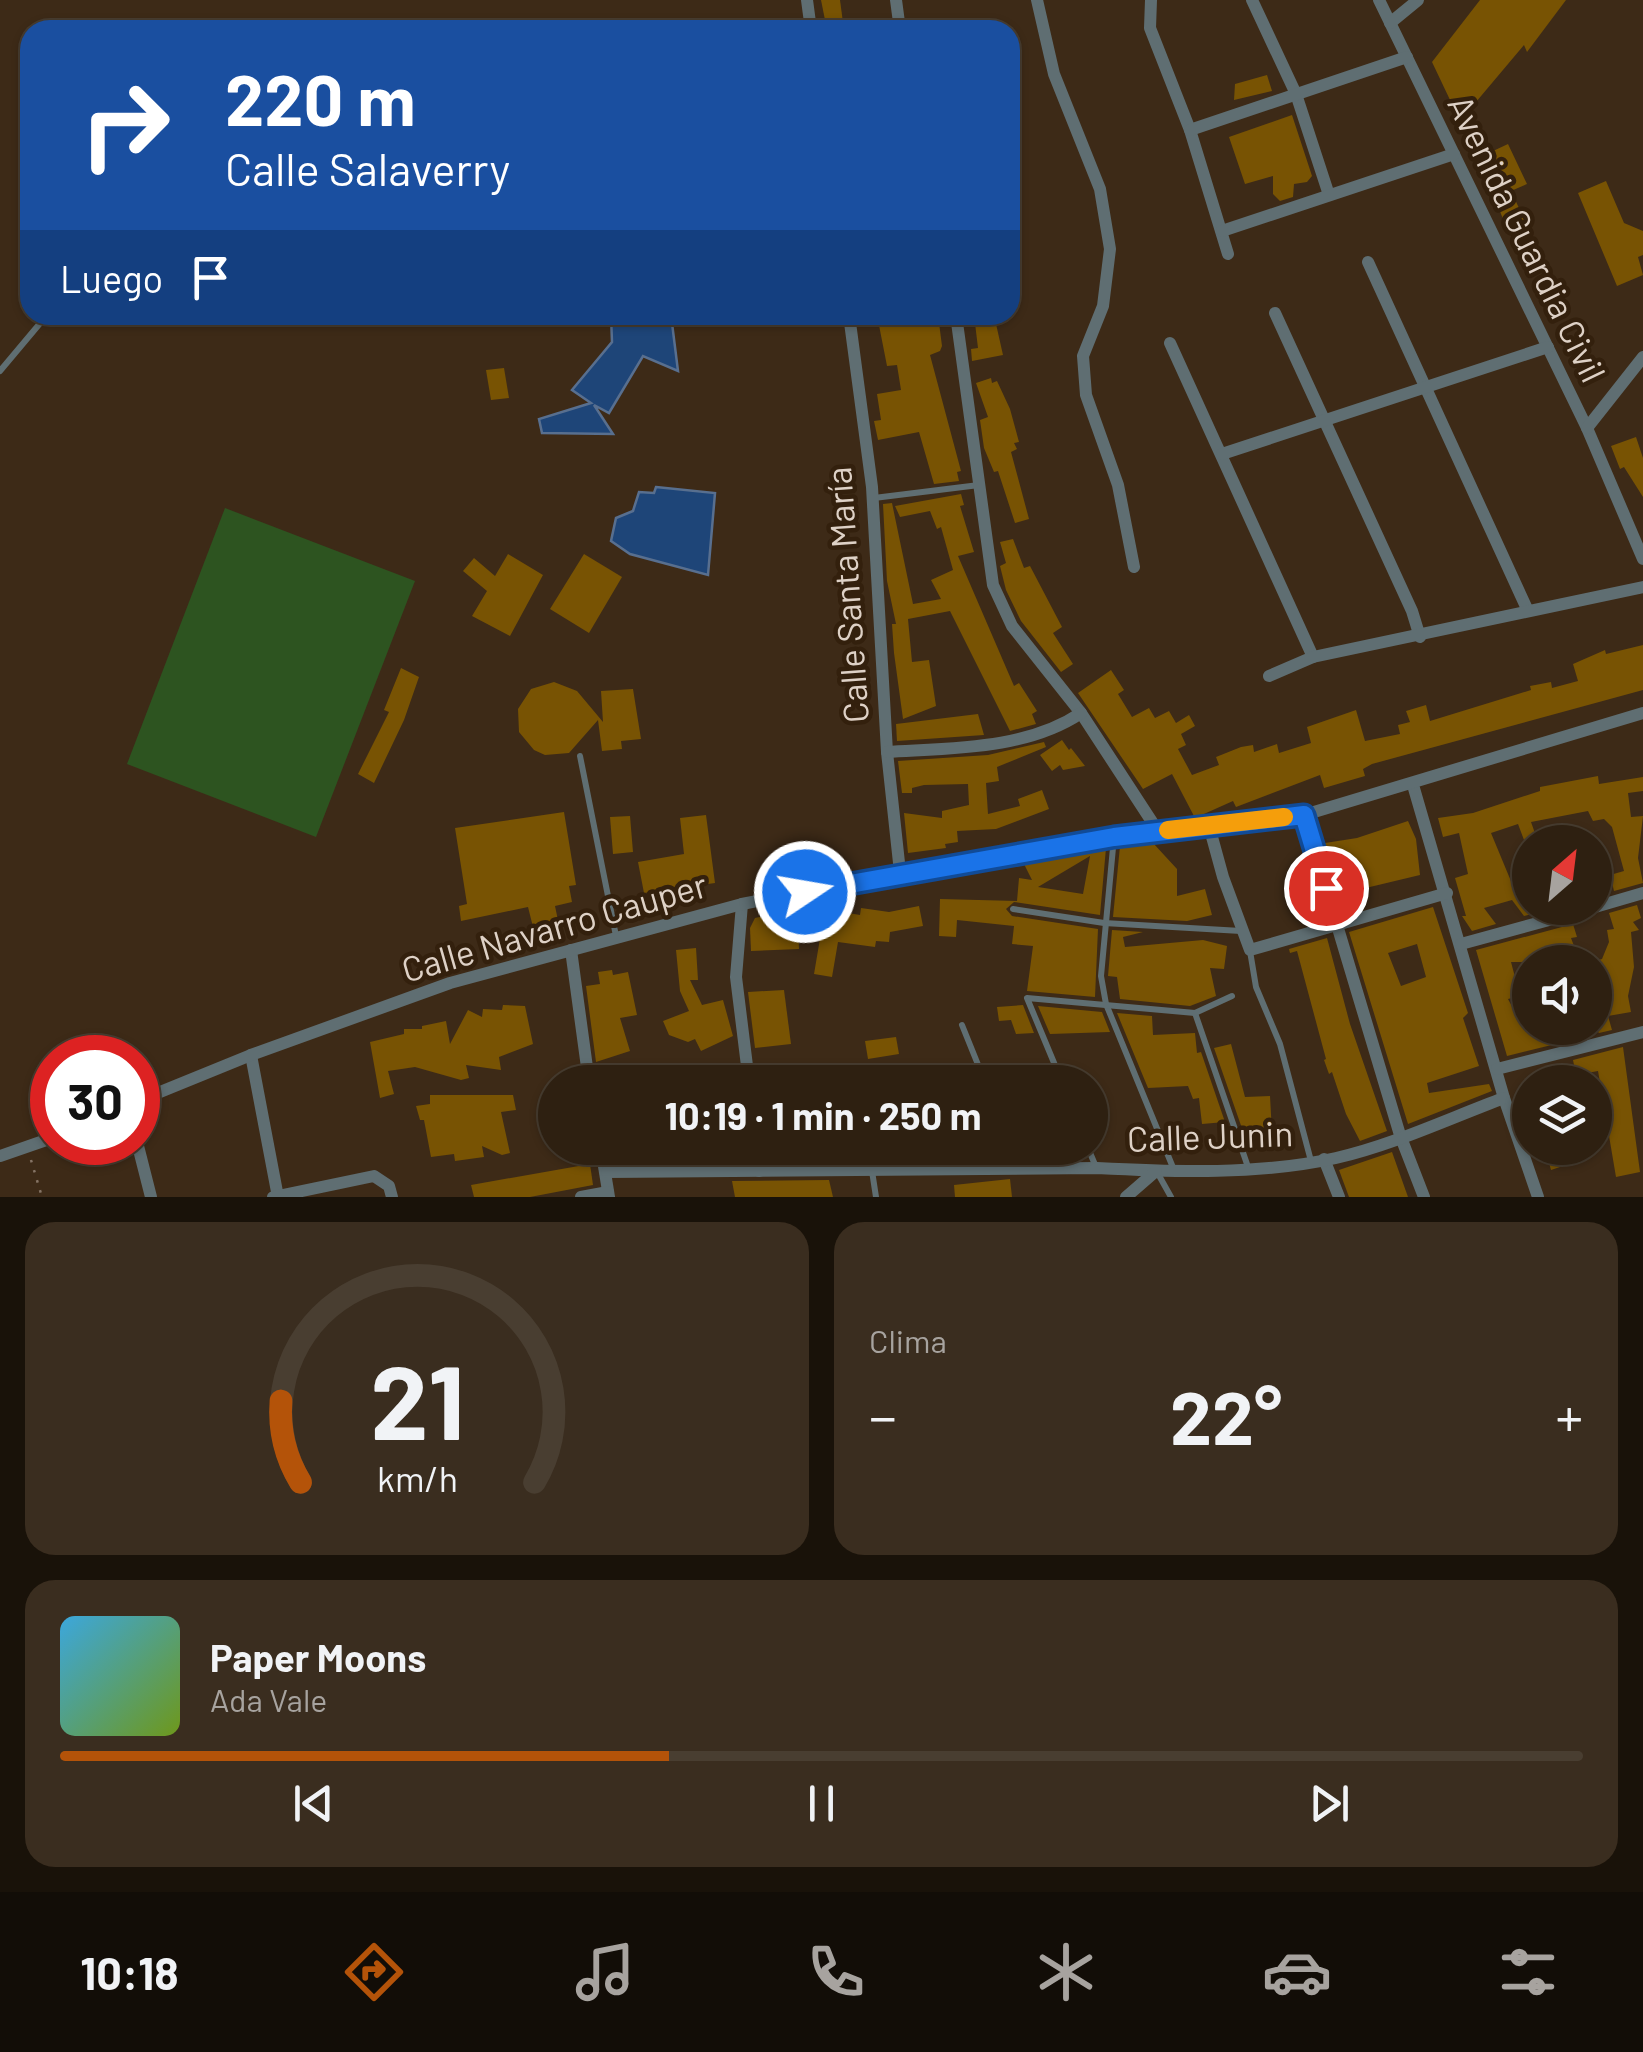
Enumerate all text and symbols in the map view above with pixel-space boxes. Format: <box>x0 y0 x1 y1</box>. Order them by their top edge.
text: 220 m <box>225 56 416 140</box>
icon: right <box>60 60 190 190</box>
street label: Avenida Guardia Civil <box>1440 88 1616 388</box>
text: Calle Salaverry <box>225 141 510 195</box>
icon: arrive <box>183 250 238 305</box>
text: Luego <box>60 255 163 301</box>
street label: Calle Santa María <box>816 466 876 724</box>
north arrow <box>1512 825 1612 925</box>
map controls <box>1512 825 1612 1165</box>
position arrow <box>753 840 857 944</box>
pin <box>1284 846 1369 931</box>
icon: arrive <box>1299 861 1354 916</box>
street label: Calle Navarro Cauper <box>397 862 712 990</box>
button: sound <box>1512 945 1612 1045</box>
speed limit sign: 30 <box>30 1035 160 1165</box>
button: layers <box>1512 1065 1612 1165</box>
text: 10:19 · 1 min · 250 m <box>665 1092 981 1138</box>
street label: Calle Junin <box>1126 1111 1294 1159</box>
text: Clima <box>869 1321 947 1359</box>
text: 21 <box>370 1336 464 1461</box>
text: 22° <box>1170 1370 1282 1460</box>
text: − <box>869 1382 897 1448</box>
text: + <box>1555 1382 1583 1448</box>
text: km/h <box>377 1456 457 1499</box>
text: Paper Moons <box>210 1634 426 1680</box>
text: Ada Vale <box>210 1680 327 1718</box>
icon: previous <box>286 1776 341 1831</box>
icon: pause <box>794 1776 849 1831</box>
icon: next <box>1302 1776 1357 1831</box>
icon: directions <box>339 1937 409 2007</box>
icon: music <box>570 1937 640 2007</box>
icon: phone <box>801 1937 871 2007</box>
icon: climate <box>1031 1937 1101 2007</box>
icon: car <box>1262 1937 1332 2007</box>
icon: filters <box>1493 1937 1563 2007</box>
text: 10:18 <box>80 1945 179 1999</box>

